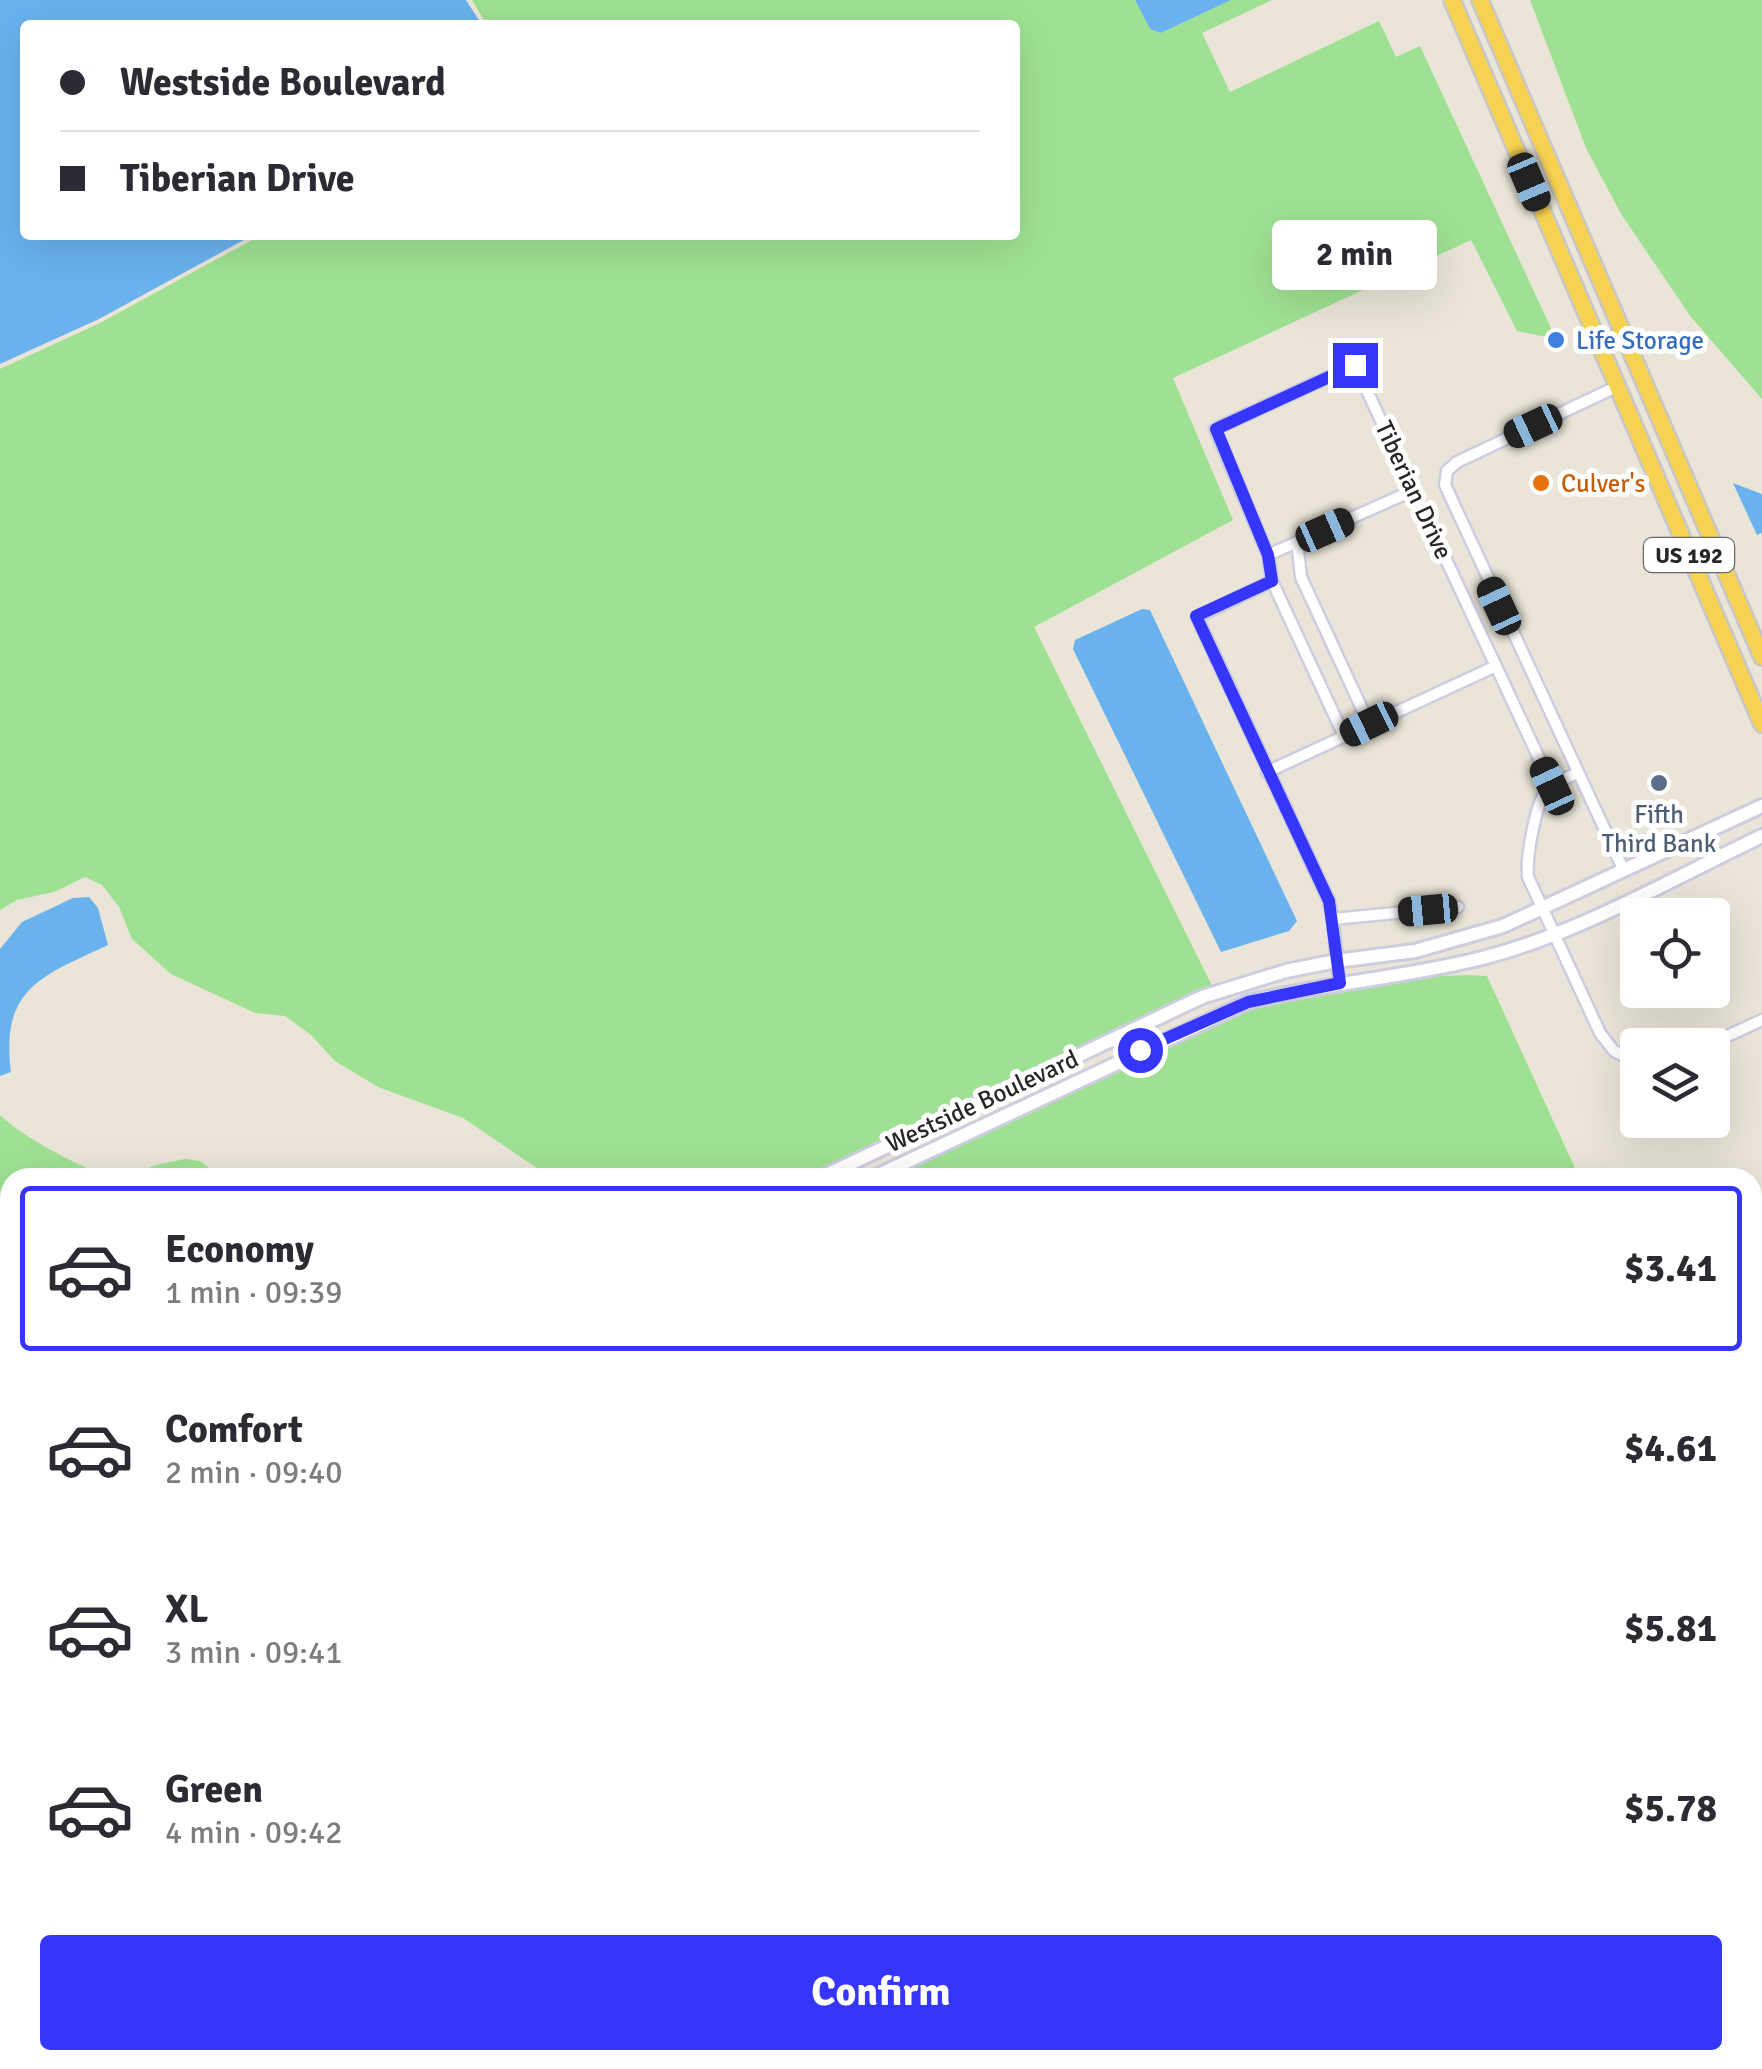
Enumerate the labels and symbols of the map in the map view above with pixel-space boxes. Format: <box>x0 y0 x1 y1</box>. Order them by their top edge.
car <box>1503 149 1555 215</box>
callout: 2 min <box>1272 220 1438 290</box>
place label: Life Storage <box>1576 325 1704 356</box>
marker: Life Storage <box>1545 329 1567 351</box>
route end <box>1333 343 1378 388</box>
car <box>1499 400 1567 452</box>
street label: Tiberian Drive <box>1368 416 1460 564</box>
place label: Culver's <box>1561 468 1646 499</box>
marker: Culver's <box>1530 472 1552 494</box>
car <box>1291 504 1359 556</box>
road number: US 192 <box>1644 538 1734 572</box>
car <box>1473 572 1525 640</box>
car <box>1335 697 1403 751</box>
car <box>1526 752 1578 820</box>
marker: Fifth Third Bank <box>1648 772 1670 794</box>
place label: Fifth Third Bank <box>1602 799 1717 859</box>
car <box>1397 892 1459 928</box>
route start <box>1118 1028 1163 1073</box>
street label: Westside Boulevard <box>881 1043 1083 1159</box>

